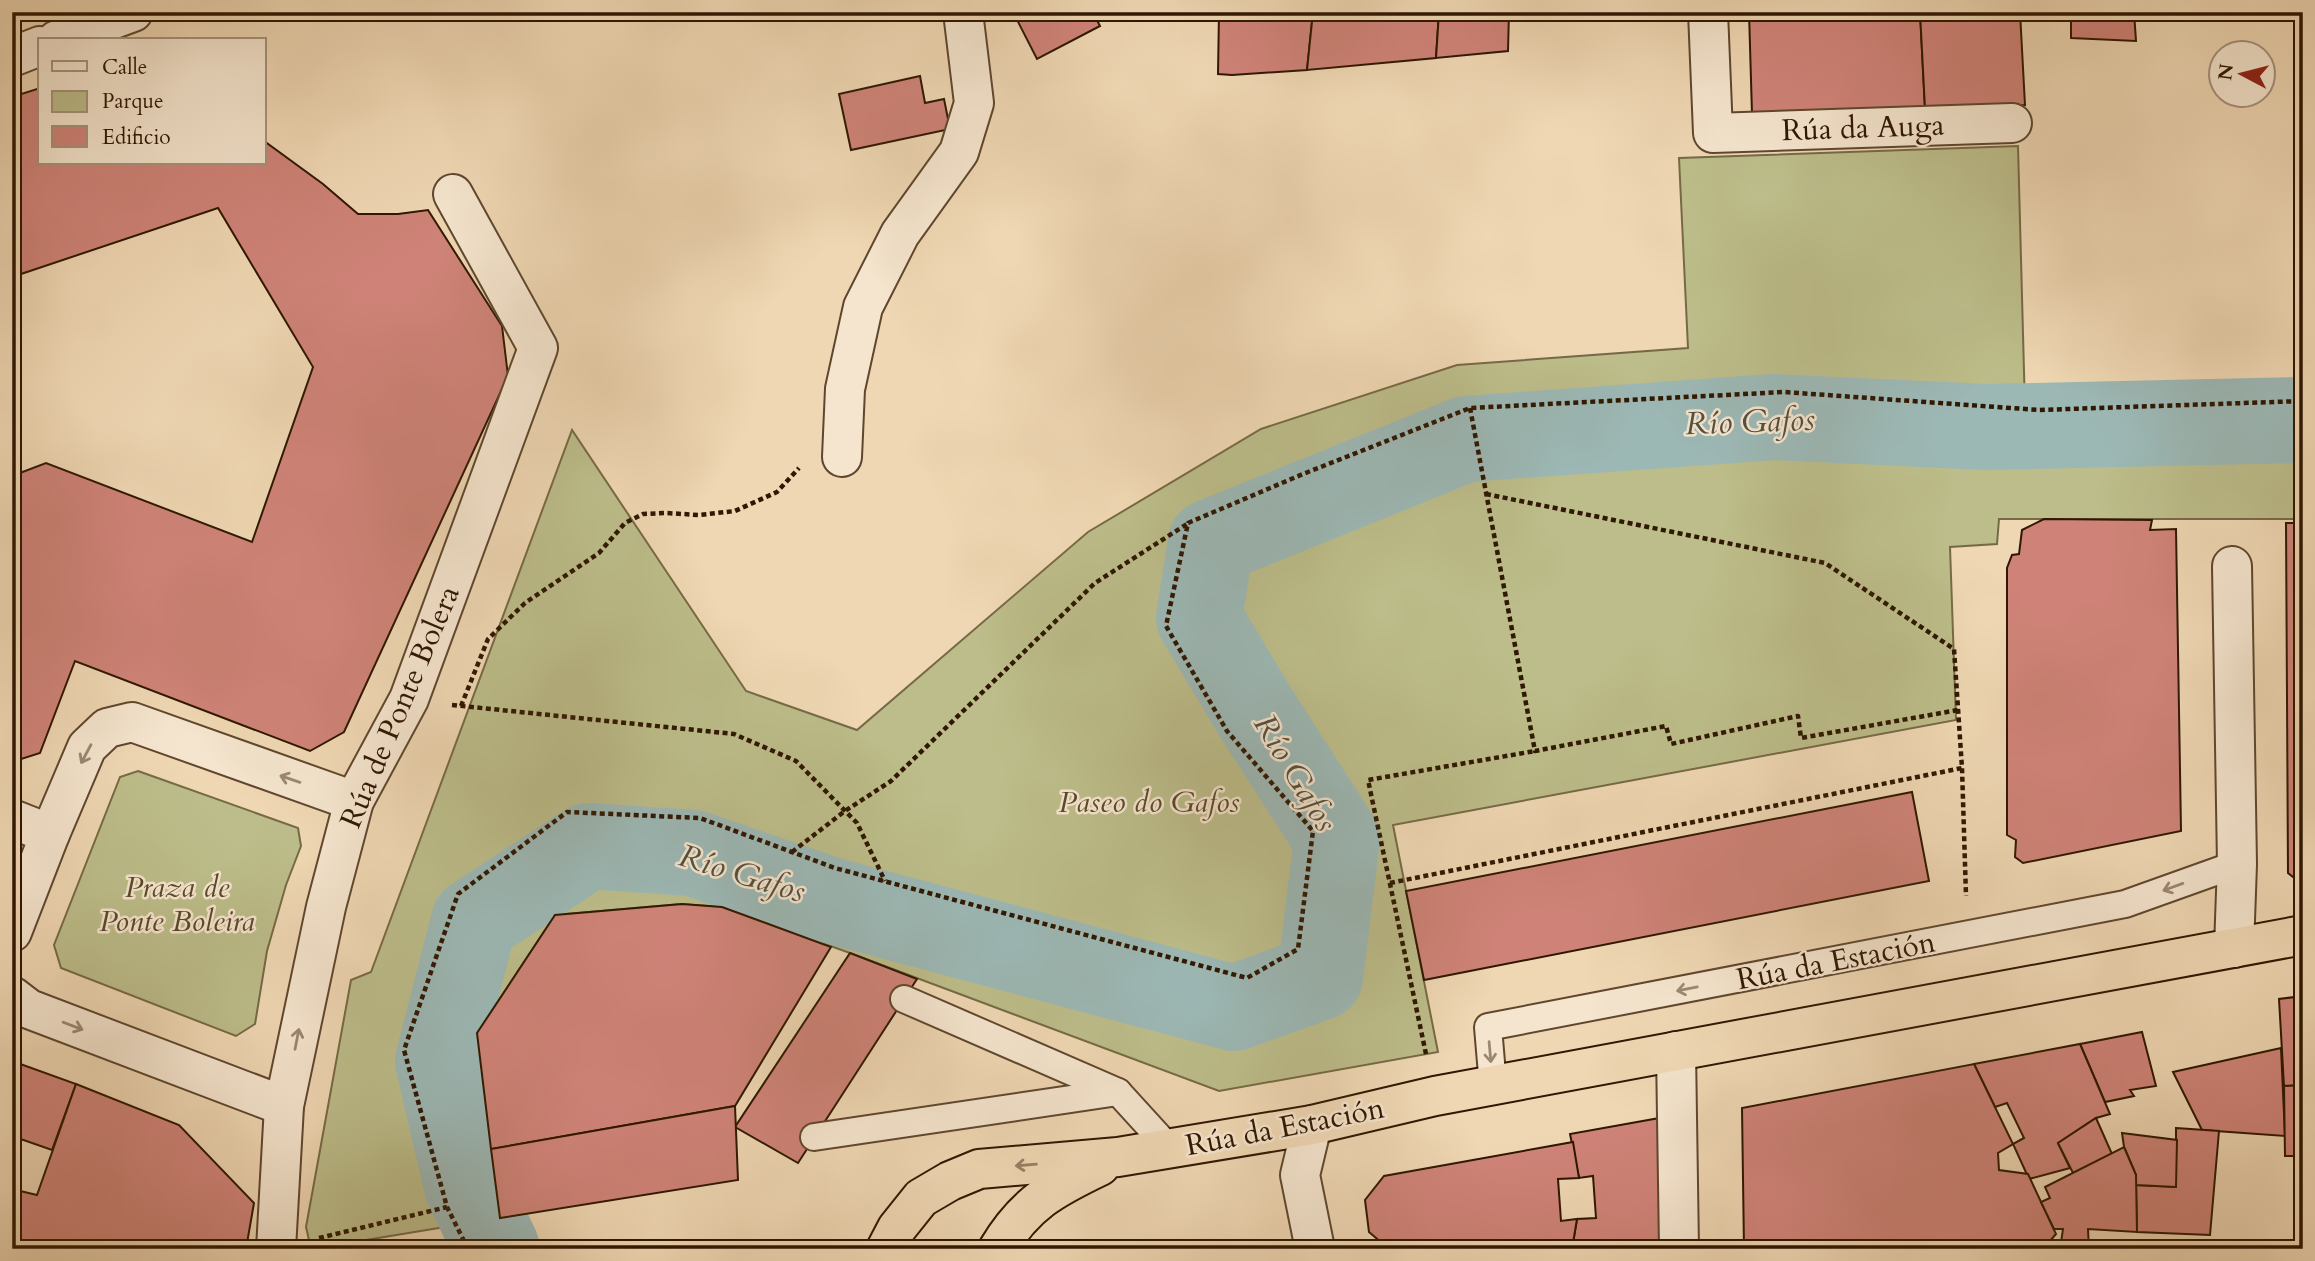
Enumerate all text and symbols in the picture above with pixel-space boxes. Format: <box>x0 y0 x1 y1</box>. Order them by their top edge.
legend <box>38 38 266 164</box>
north arrow <box>2206 38 2276 108</box>
text: Calle <box>102 53 147 82</box>
text: N <box>2212 62 2240 82</box>
text: Parque <box>102 87 163 116</box>
street label: Rúa da Auga <box>1781 105 1945 151</box>
text: Edificio <box>102 123 171 152</box>
water label: Río Gafos <box>1684 398 1816 446</box>
street label: Rúa de Ponte Bolera <box>330 579 470 835</box>
water label: Río Gafos <box>1243 706 1347 840</box>
one-way arrow <box>78 743 92 764</box>
one-way arrow <box>279 772 301 784</box>
park label: Paseo do Gafos <box>1058 782 1240 823</box>
water label: Río Gafos <box>674 834 811 914</box>
park label: Praza de Ponte Boleira <box>99 867 255 942</box>
one-way arrow <box>2162 882 2184 894</box>
street label: Rúa da Estación <box>1733 922 1939 1000</box>
one-way arrow <box>1676 983 1699 996</box>
one-way arrow <box>61 1021 83 1033</box>
one-way arrow <box>291 1028 305 1051</box>
one-way arrow <box>1484 1040 1497 1063</box>
street label: Rúa da Estación <box>1182 1088 1388 1166</box>
one-way arrow <box>1015 1159 1038 1172</box>

